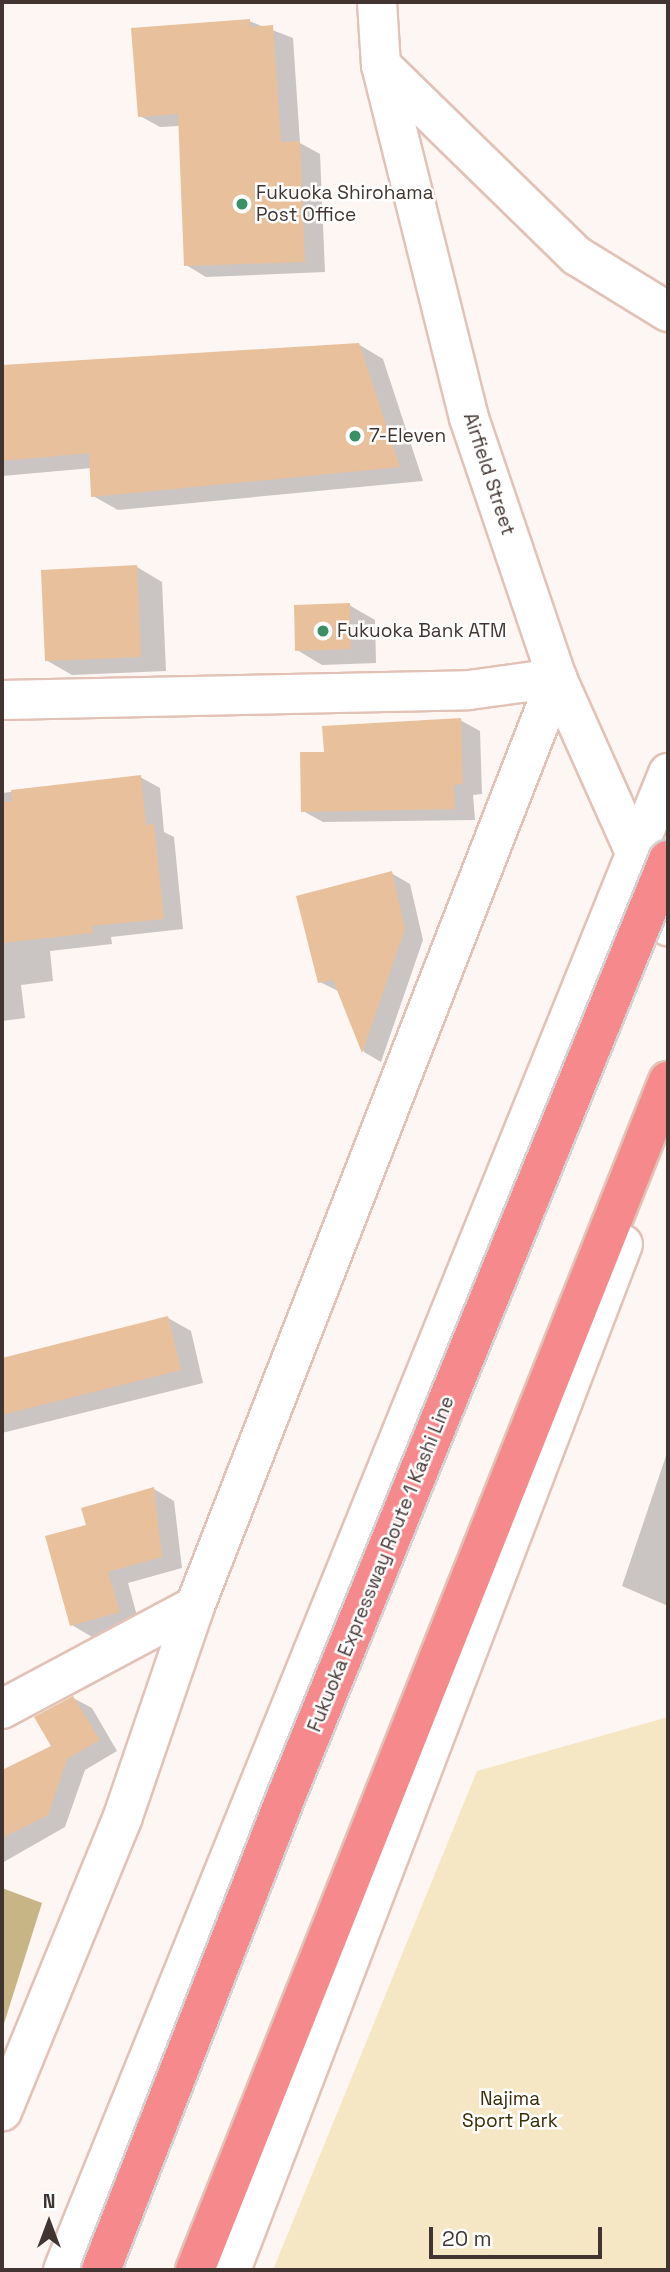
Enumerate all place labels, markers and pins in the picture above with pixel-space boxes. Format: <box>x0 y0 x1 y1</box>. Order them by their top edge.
place label: Fukuoka Shirohama Post Office <box>256 182 434 226</box>
marker: Fukuoka Shirohama Post Office <box>234 196 250 212</box>
place label: 7-Eleven <box>369 425 446 447</box>
marker: 7-Eleven <box>347 428 363 444</box>
place label: Fukuoka Bank ATM <box>337 620 507 642</box>
marker: Fukuoka Bank ATM <box>315 623 331 639</box>

